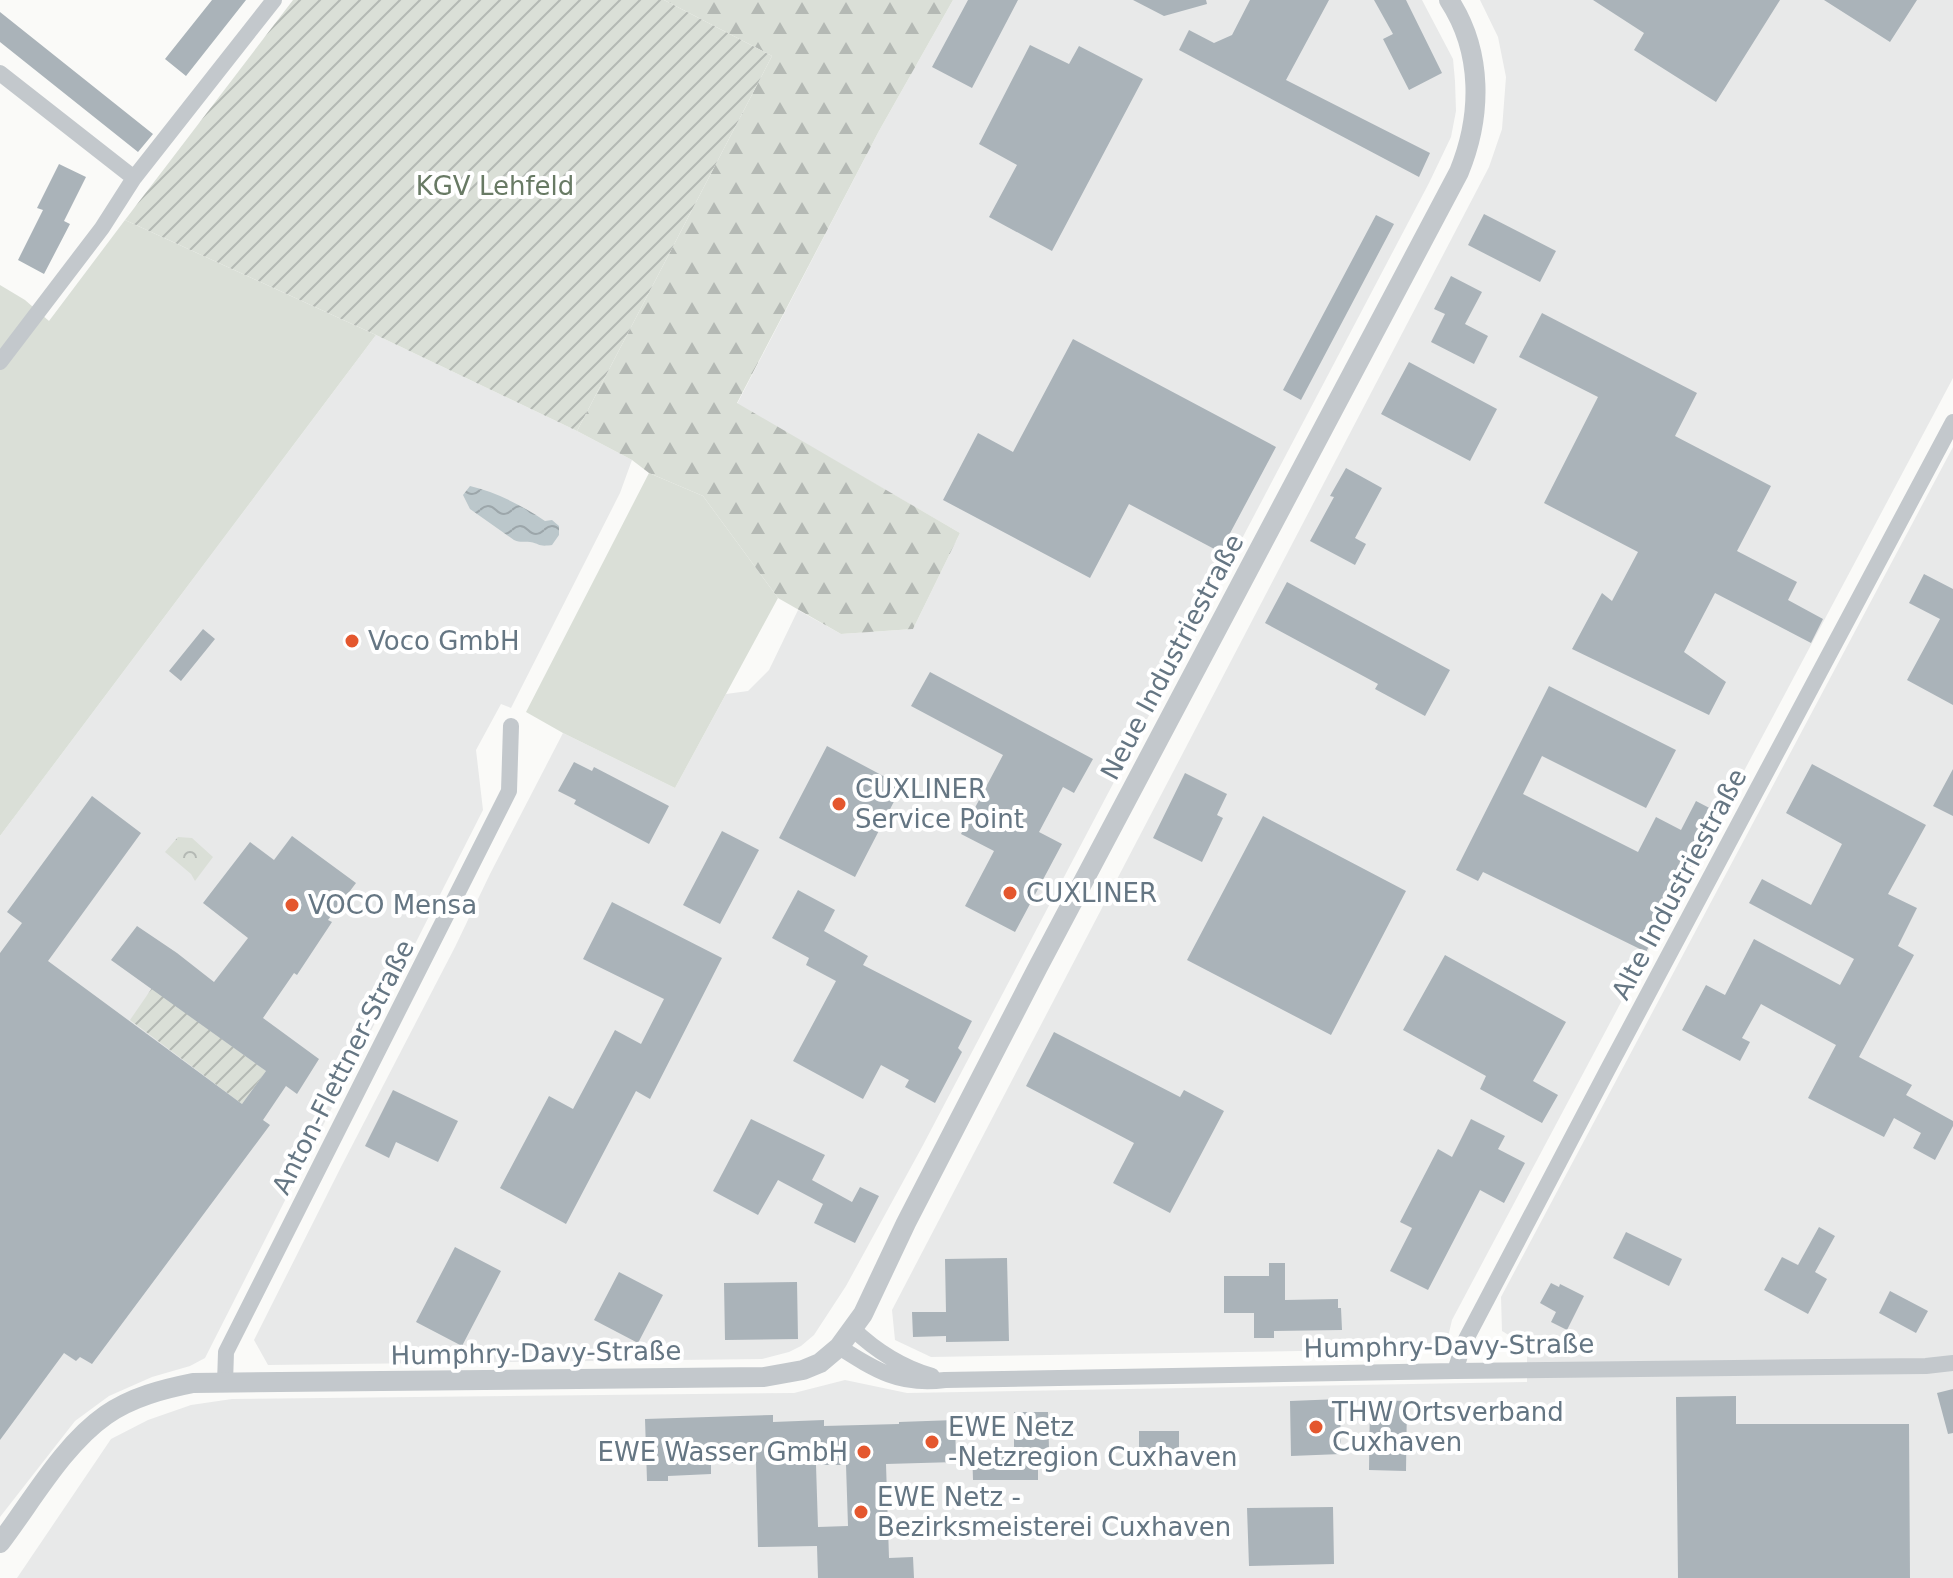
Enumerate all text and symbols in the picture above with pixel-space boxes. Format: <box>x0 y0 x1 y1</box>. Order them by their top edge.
park label: KGV Lehfeld <box>416 171 574 201</box>
street label: Neue Industriestraße <box>1095 529 1249 785</box>
place label: Voco GmbH <box>368 626 520 656</box>
marker: Voco GmbH <box>343 632 361 650</box>
street label: Alte Industriestraße <box>1605 764 1753 1004</box>
place label: CUXLINER Service Point <box>855 774 1024 834</box>
marker: CUXLINER Service Point <box>830 795 848 813</box>
place label: CUXLINER <box>1026 878 1157 908</box>
marker: CUXLINER <box>1001 884 1019 902</box>
place label: VOCO Mensa <box>308 890 477 920</box>
marker: VOCO Mensa <box>283 896 301 914</box>
street label: Anton-Flettner-Straße <box>266 935 420 1199</box>
street label: Humphry-Davy-Straße <box>1303 1328 1595 1364</box>
street label: Humphry-Davy-Straße <box>390 1335 682 1371</box>
place label: THW Ortsverband Cuxhaven <box>1331 1397 1564 1457</box>
place label: EWE Netz -Netzregion Cuxhaven <box>948 1412 1237 1472</box>
marker: THW Ortsverband Cuxhaven <box>1307 1418 1325 1436</box>
marker: EWE Netz -Netzregion Cuxhaven <box>923 1433 941 1451</box>
place label: EWE Wasser GmbH <box>598 1437 848 1467</box>
marker: EWE Wasser GmbH <box>855 1443 873 1461</box>
place label: EWE Netz - Bezirksmeisterei Cuxhaven <box>877 1482 1231 1542</box>
marker: EWE Netz - Bezirksmeisterei Cuxhaven <box>852 1503 870 1521</box>

